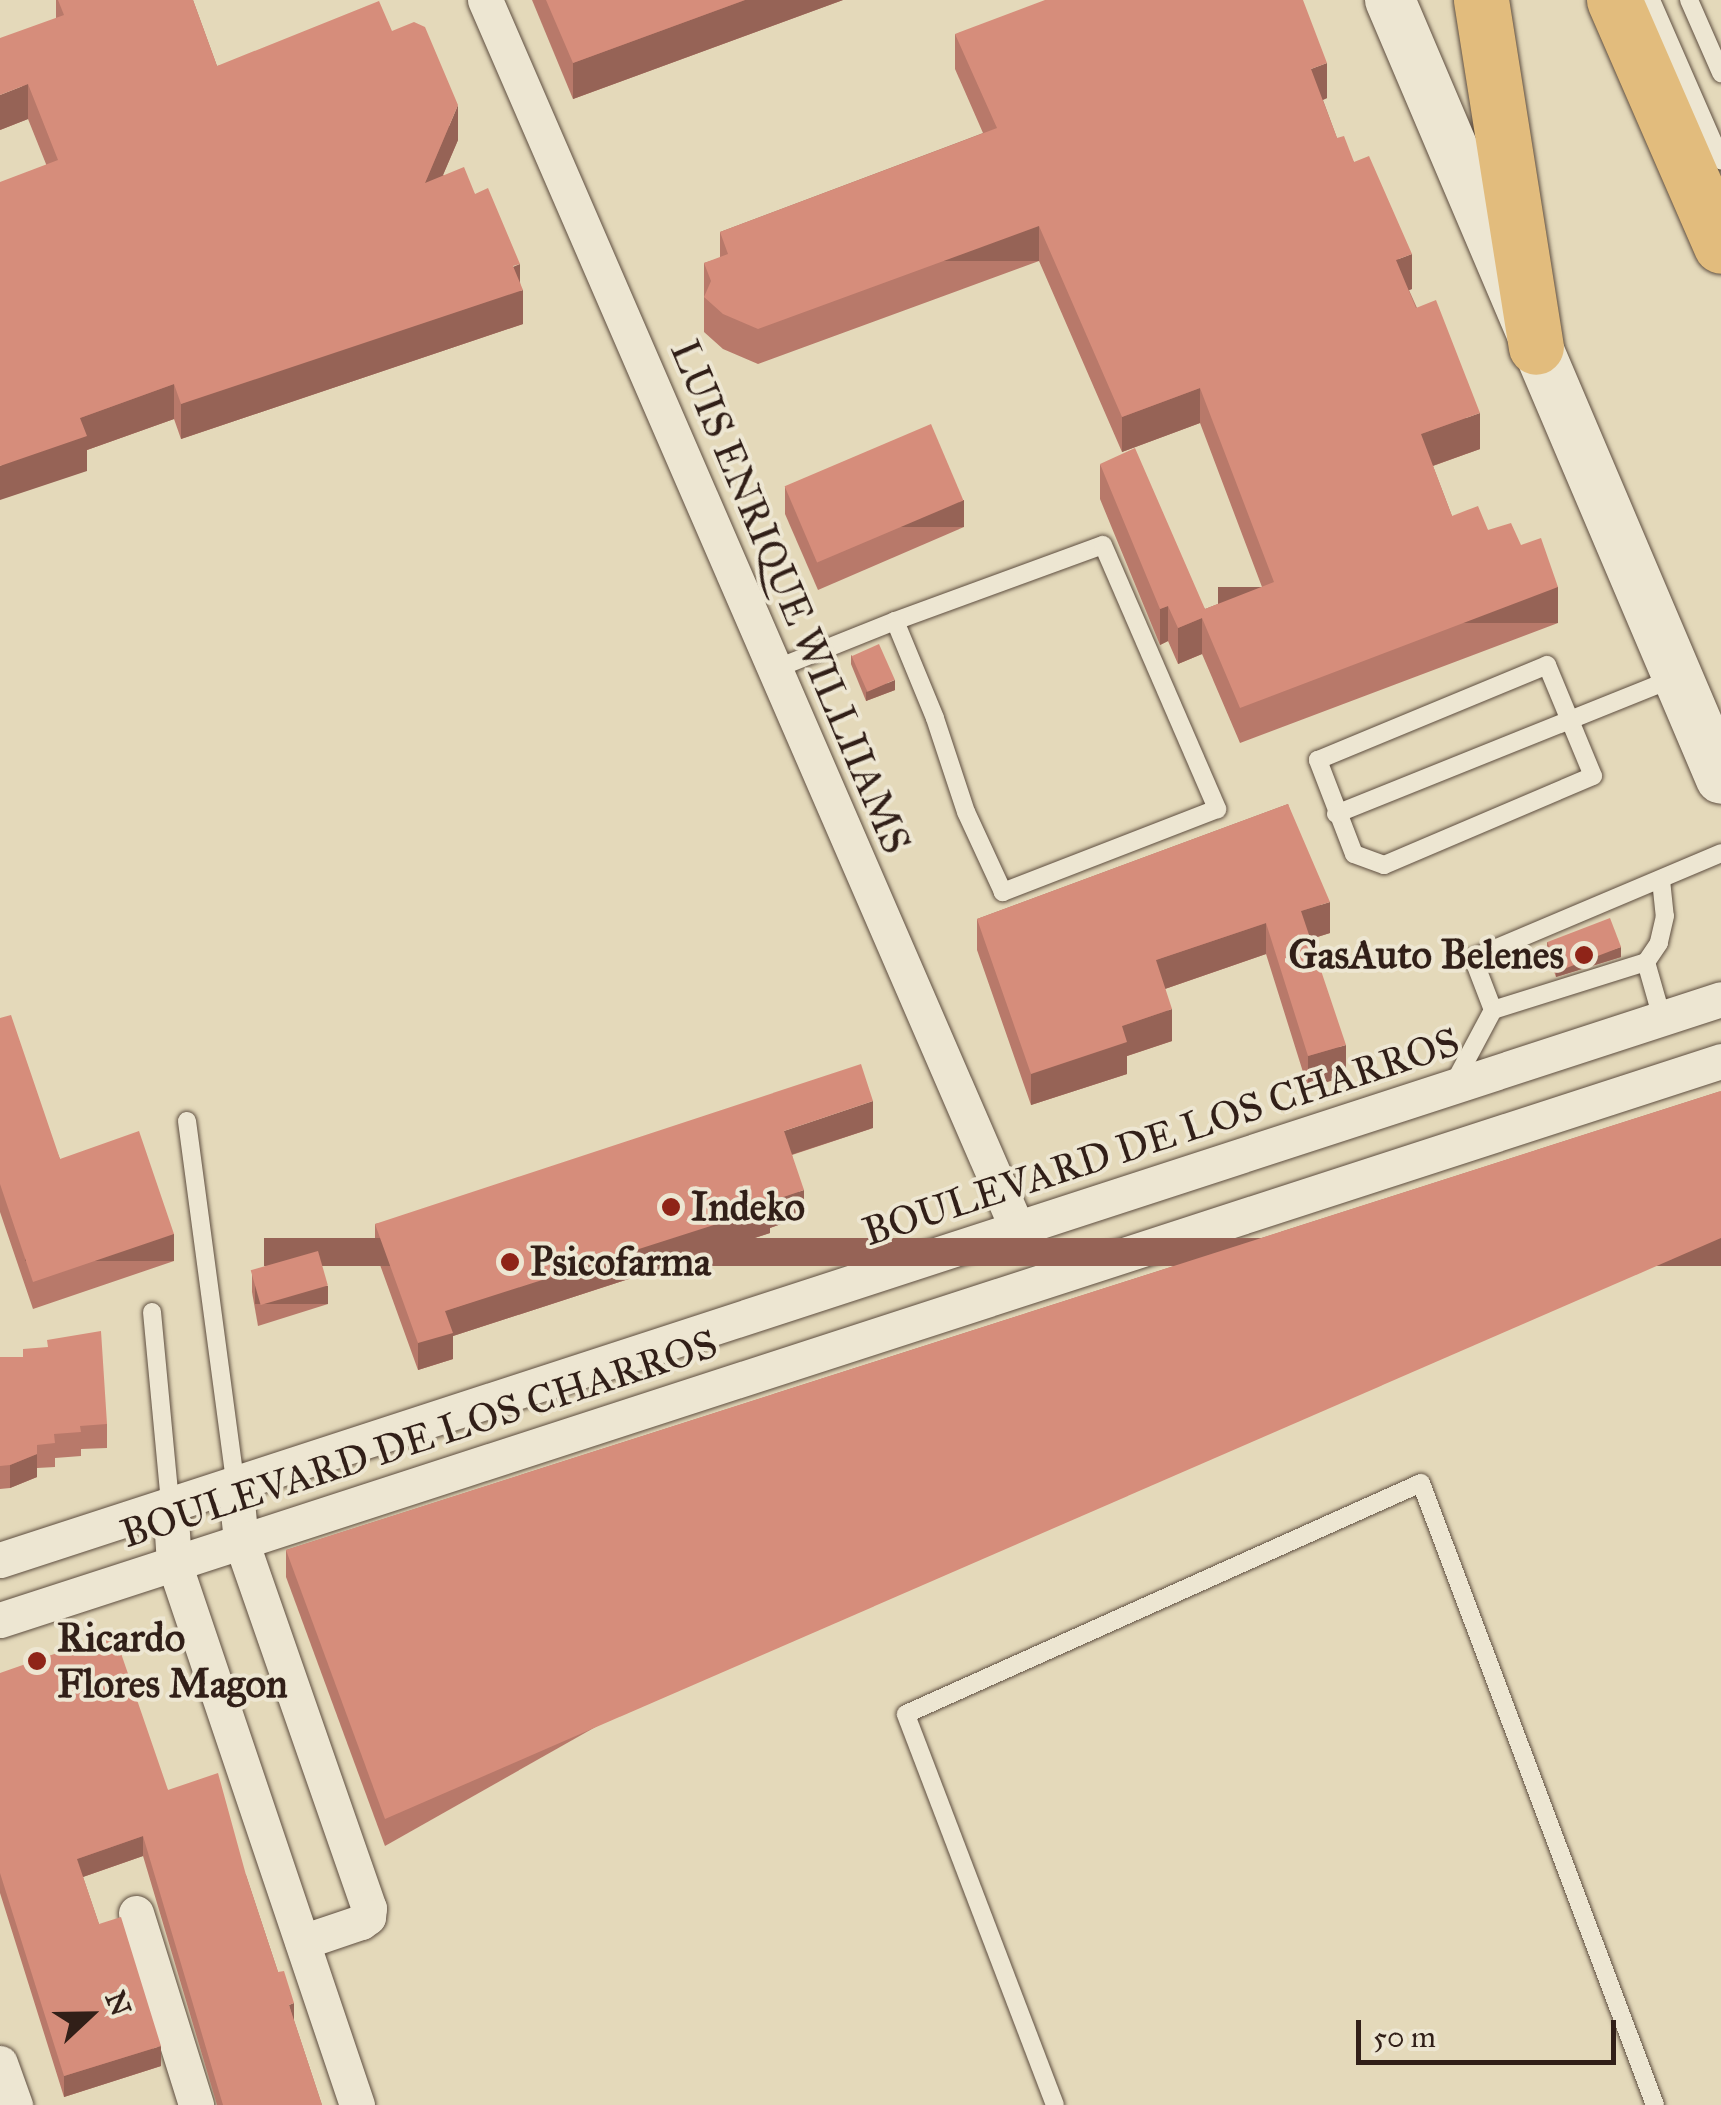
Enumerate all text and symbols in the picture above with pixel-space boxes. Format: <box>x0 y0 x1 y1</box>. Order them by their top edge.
street label: LUIS ENRIQUE WILLIIAMS <box>660 333 920 861</box>
place label: GasAuto Belenes <box>1288 931 1564 979</box>
marker: GasAuto Belenes <box>1573 944 1595 966</box>
street label: BOULEVARD DE LOS CHARROS <box>857 1018 1465 1256</box>
place label: Indeko <box>691 1183 805 1231</box>
marker: Indeko <box>660 1196 682 1218</box>
place label: Psicofarma <box>530 1238 711 1286</box>
marker: Psicofarma <box>499 1251 521 1273</box>
street label: BOULEVARD DE LOS CHARROS <box>115 1320 723 1558</box>
place label: Ricardo Flores Magon <box>57 1614 288 1708</box>
marker: Ricardo Flores Magon <box>26 1650 48 1672</box>
north arrow <box>40 1965 140 2065</box>
text: N <box>98 1986 139 2021</box>
scale bar <box>1361 2000 1621 2062</box>
text: 50 m <box>1373 2019 1436 2055</box>

